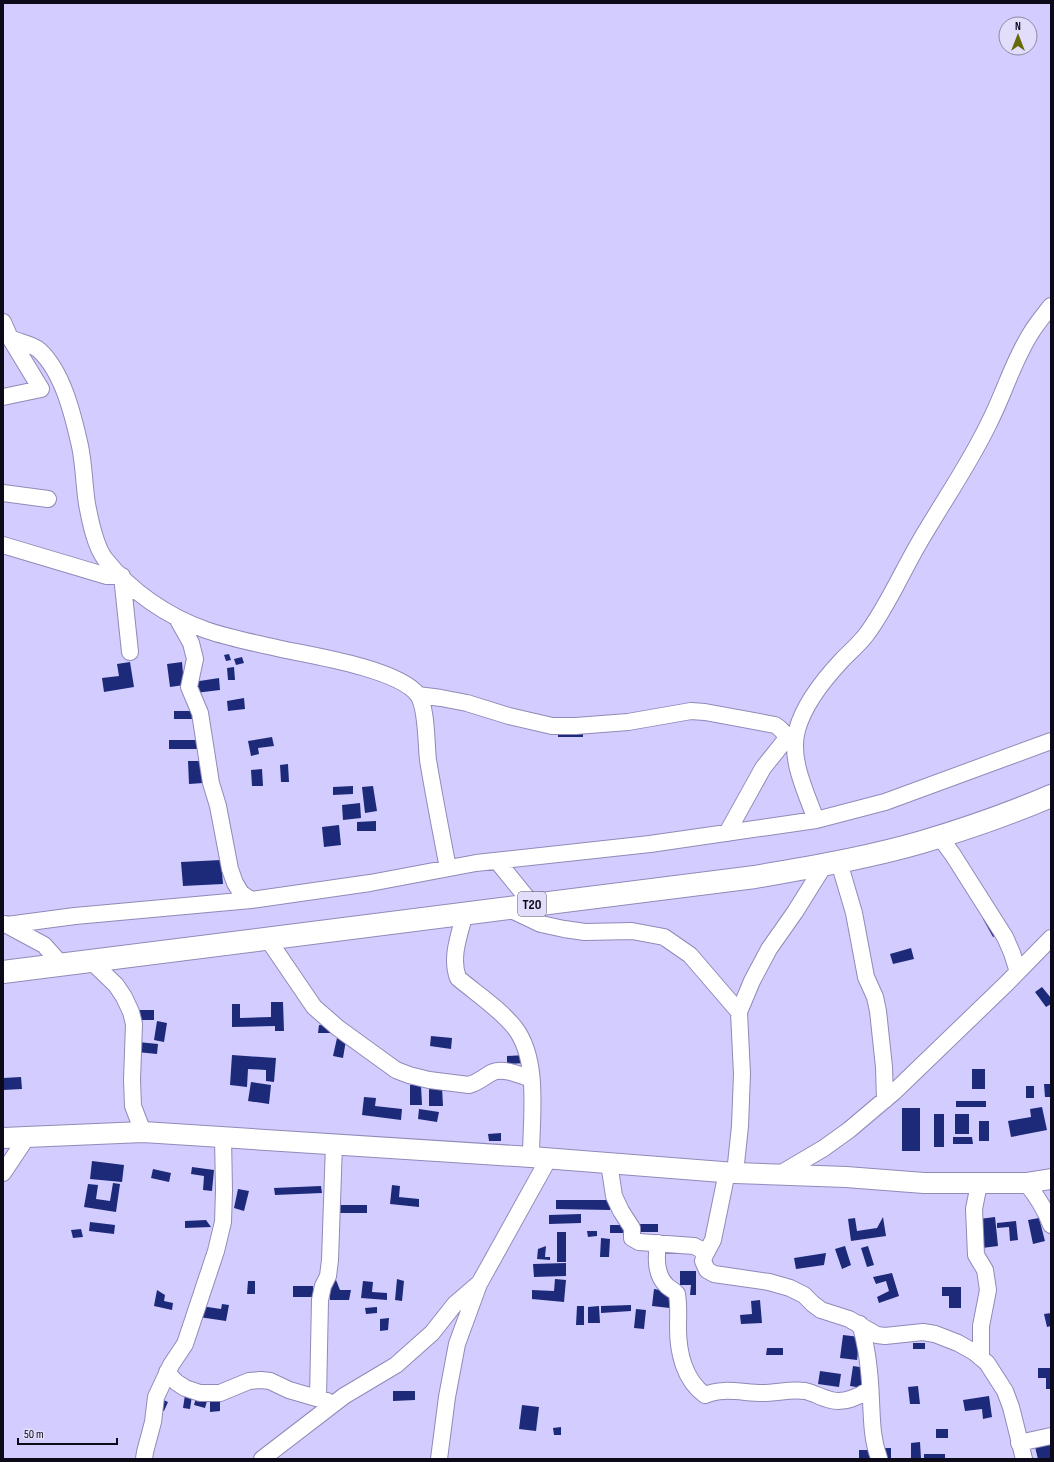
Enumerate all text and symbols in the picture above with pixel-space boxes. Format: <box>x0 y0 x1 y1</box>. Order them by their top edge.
north arrow <box>998 16 1038 56</box>
text: N <box>1015 20 1021 33</box>
road number: T20 <box>518 892 546 916</box>
scale bar <box>18 1420 117 1446</box>
text: 50 m <box>24 1427 44 1442</box>

